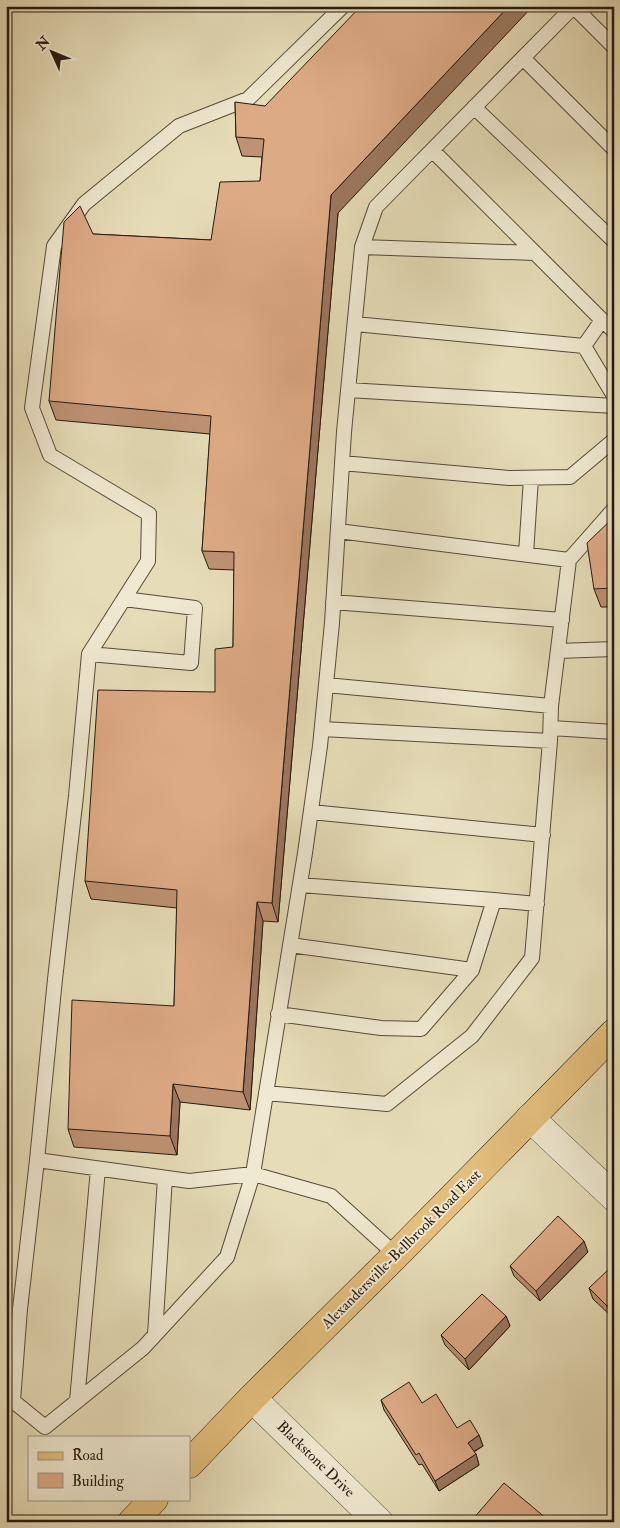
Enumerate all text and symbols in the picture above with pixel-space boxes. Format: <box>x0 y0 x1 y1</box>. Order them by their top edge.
north arrow <box>28 28 78 78</box>
text: N <box>32 33 54 54</box>
street label: Alexandersville-Bellbrook Road East <box>317 1165 485 1334</box>
street label: Blackstone Drive <box>273 1417 359 1501</box>
legend <box>28 1436 190 1500</box>
text: Road <box>72 1446 104 1465</box>
text: Building <box>72 1472 124 1491</box>

